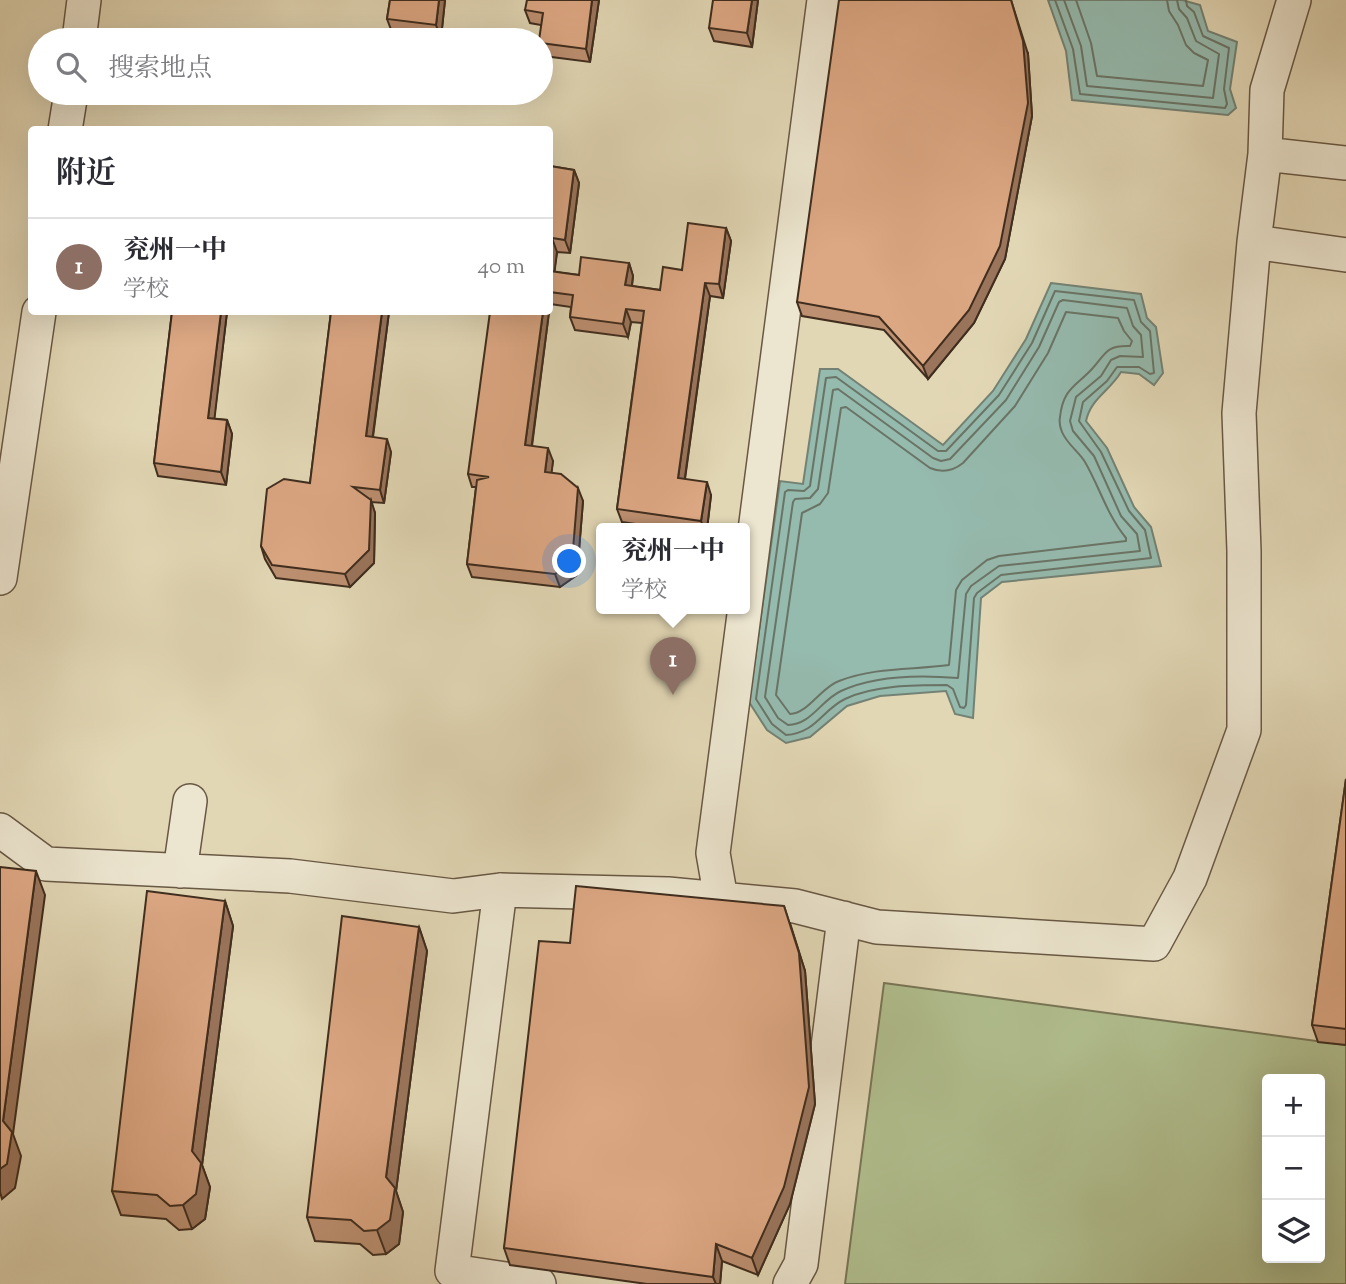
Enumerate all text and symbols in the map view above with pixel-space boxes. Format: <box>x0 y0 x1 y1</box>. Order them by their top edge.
search box <box>28 28 553 105</box>
icon: search <box>52 48 90 86</box>
text: 搜索地点 <box>108 51 212 88</box>
text: 附近 <box>56 153 116 196</box>
text: 兖州一中 <box>123 233 227 270</box>
text: 1 <box>75 251 83 284</box>
text: 40 m <box>478 251 525 284</box>
text: 学校 <box>123 274 169 307</box>
popup <box>596 523 750 614</box>
text: 兖州一中 <box>621 534 725 571</box>
your location <box>552 544 586 578</box>
text: 学校 <box>621 575 667 608</box>
pin: 1 <box>650 637 696 695</box>
map controls <box>1262 1074 1325 1263</box>
button: + <box>1262 1074 1325 1137</box>
button: − <box>1262 1137 1325 1200</box>
button: layers <box>1262 1200 1325 1263</box>

